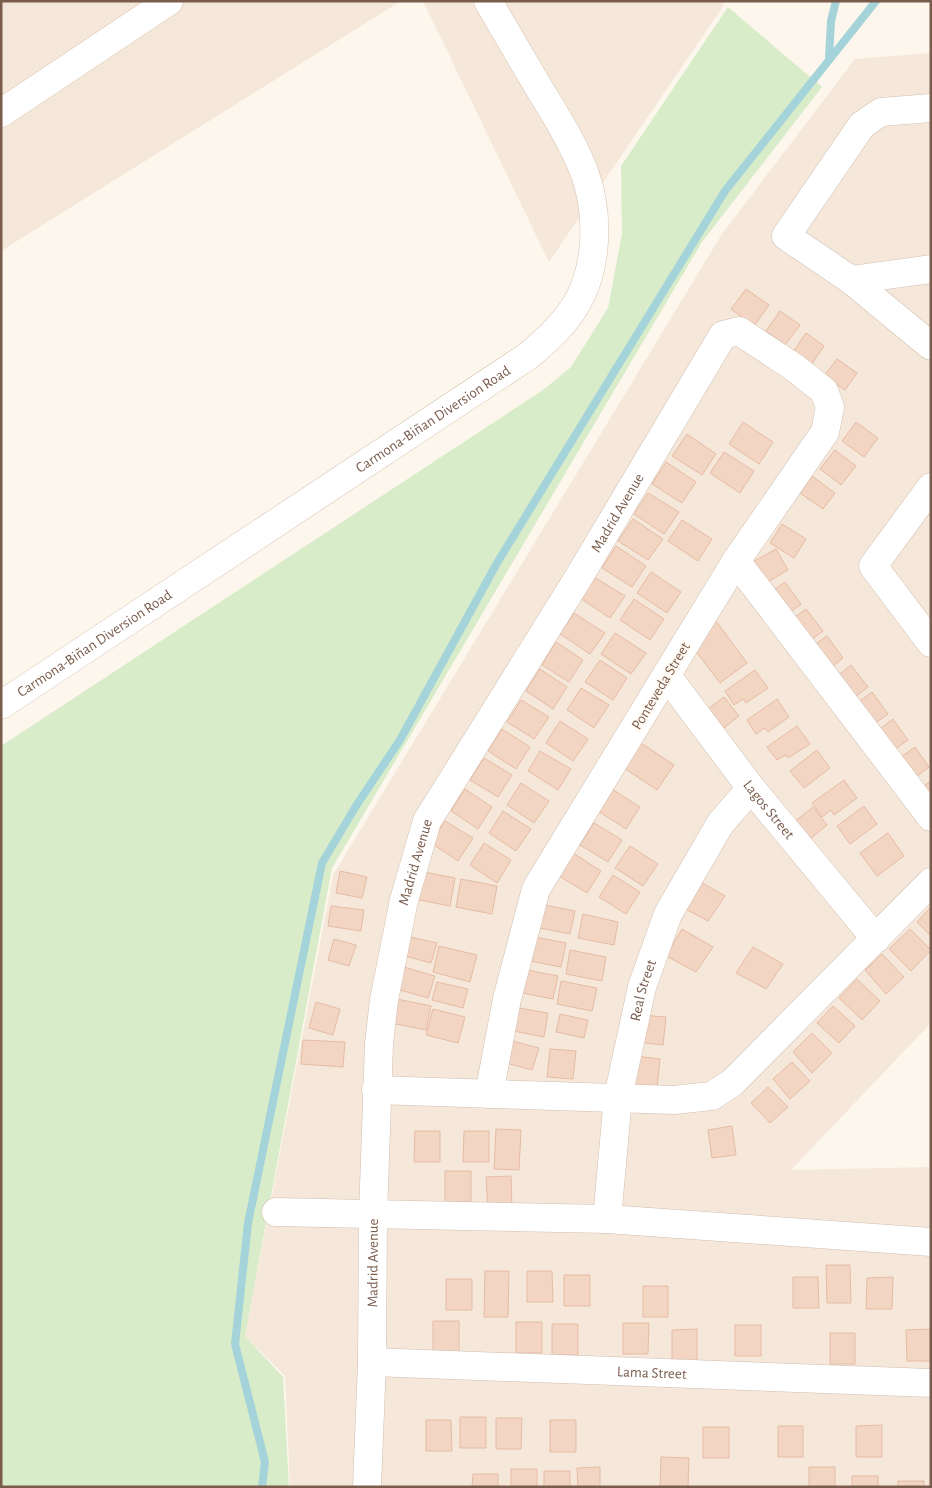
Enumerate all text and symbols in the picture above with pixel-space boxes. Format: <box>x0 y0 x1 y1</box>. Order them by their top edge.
street label: Carmona-Biñan Diversion Road <box>353 362 513 475</box>
street label: Madrid Avenue <box>588 471 646 555</box>
street label: Carmona-Biñan Diversion Road <box>14 587 174 700</box>
street label: Ponteveda Street <box>629 639 693 732</box>
street label: Lagos Street <box>740 777 797 842</box>
street label: Madrid Avenue <box>395 817 435 907</box>
street label: Real Street <box>627 957 659 1023</box>
street label: Madrid Avenue <box>365 1219 380 1308</box>
street label: Lama Street <box>617 1364 687 1381</box>

